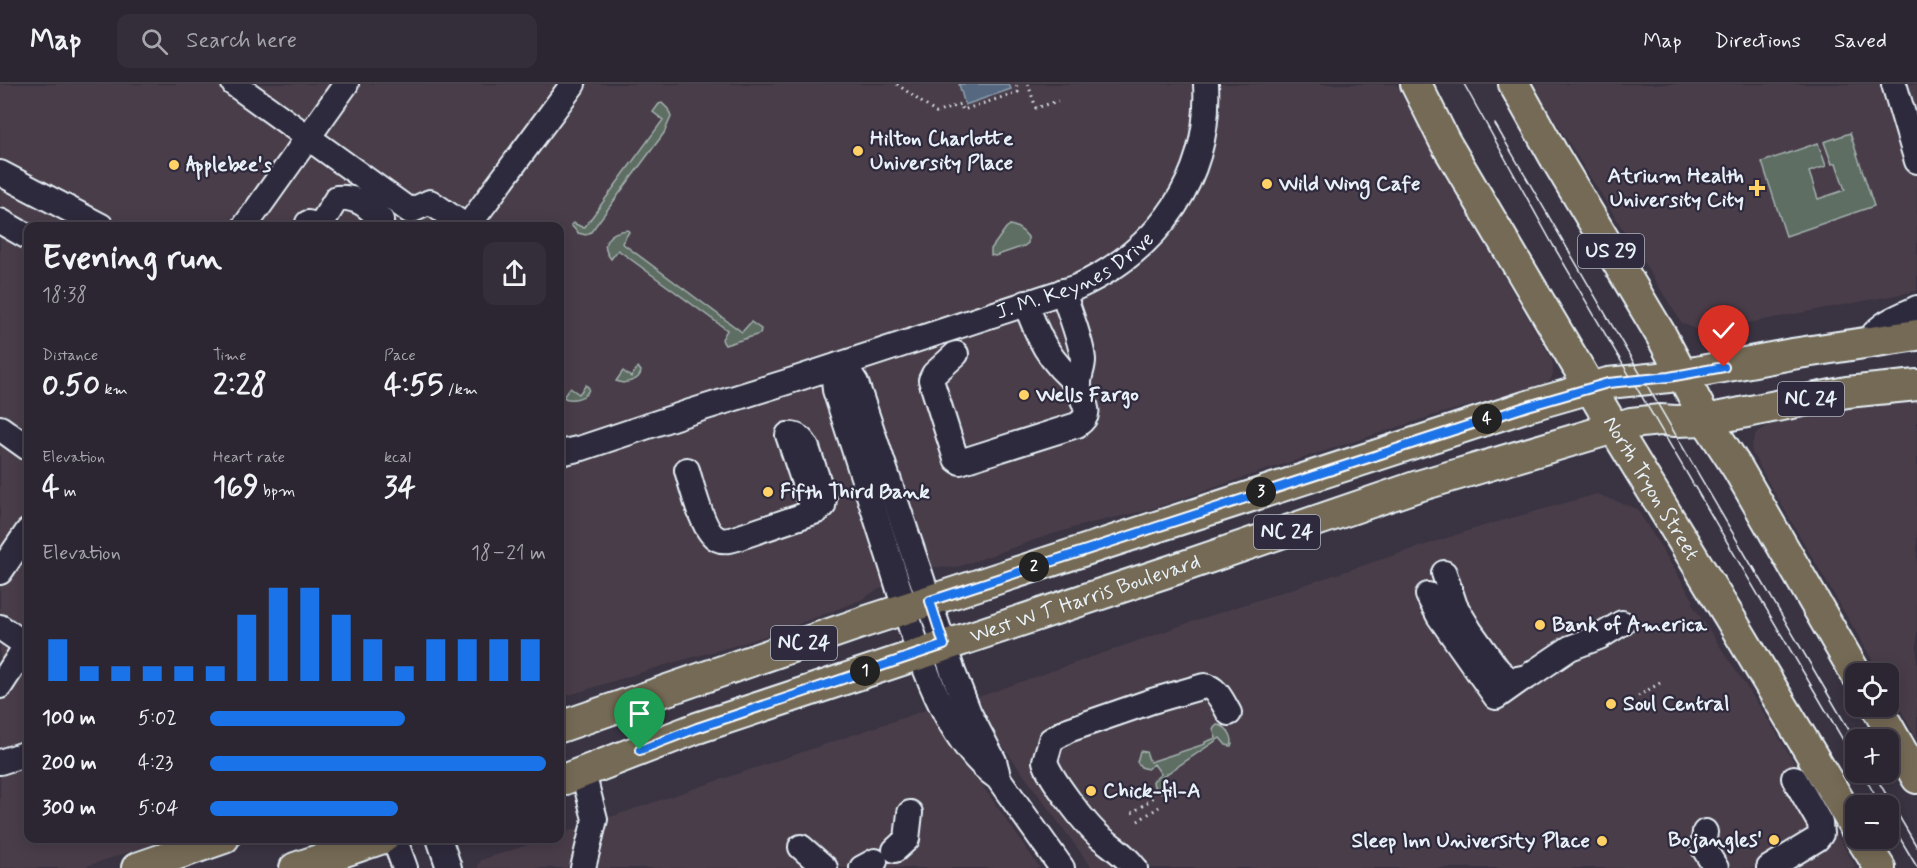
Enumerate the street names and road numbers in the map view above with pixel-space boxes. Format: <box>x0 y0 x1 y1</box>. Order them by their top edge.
street label: J. M. Keynes Drive <box>992 226 1161 327</box>
road number: US 29 <box>1578 234 1644 268</box>
road number: NC 24 <box>1778 382 1844 416</box>
street label: North Tryon Street <box>1596 411 1706 566</box>
road number: NC 24 <box>1254 515 1320 549</box>
street label: West W T Harris Boulevard <box>966 548 1204 650</box>
road number: NC 24 <box>771 626 837 660</box>

